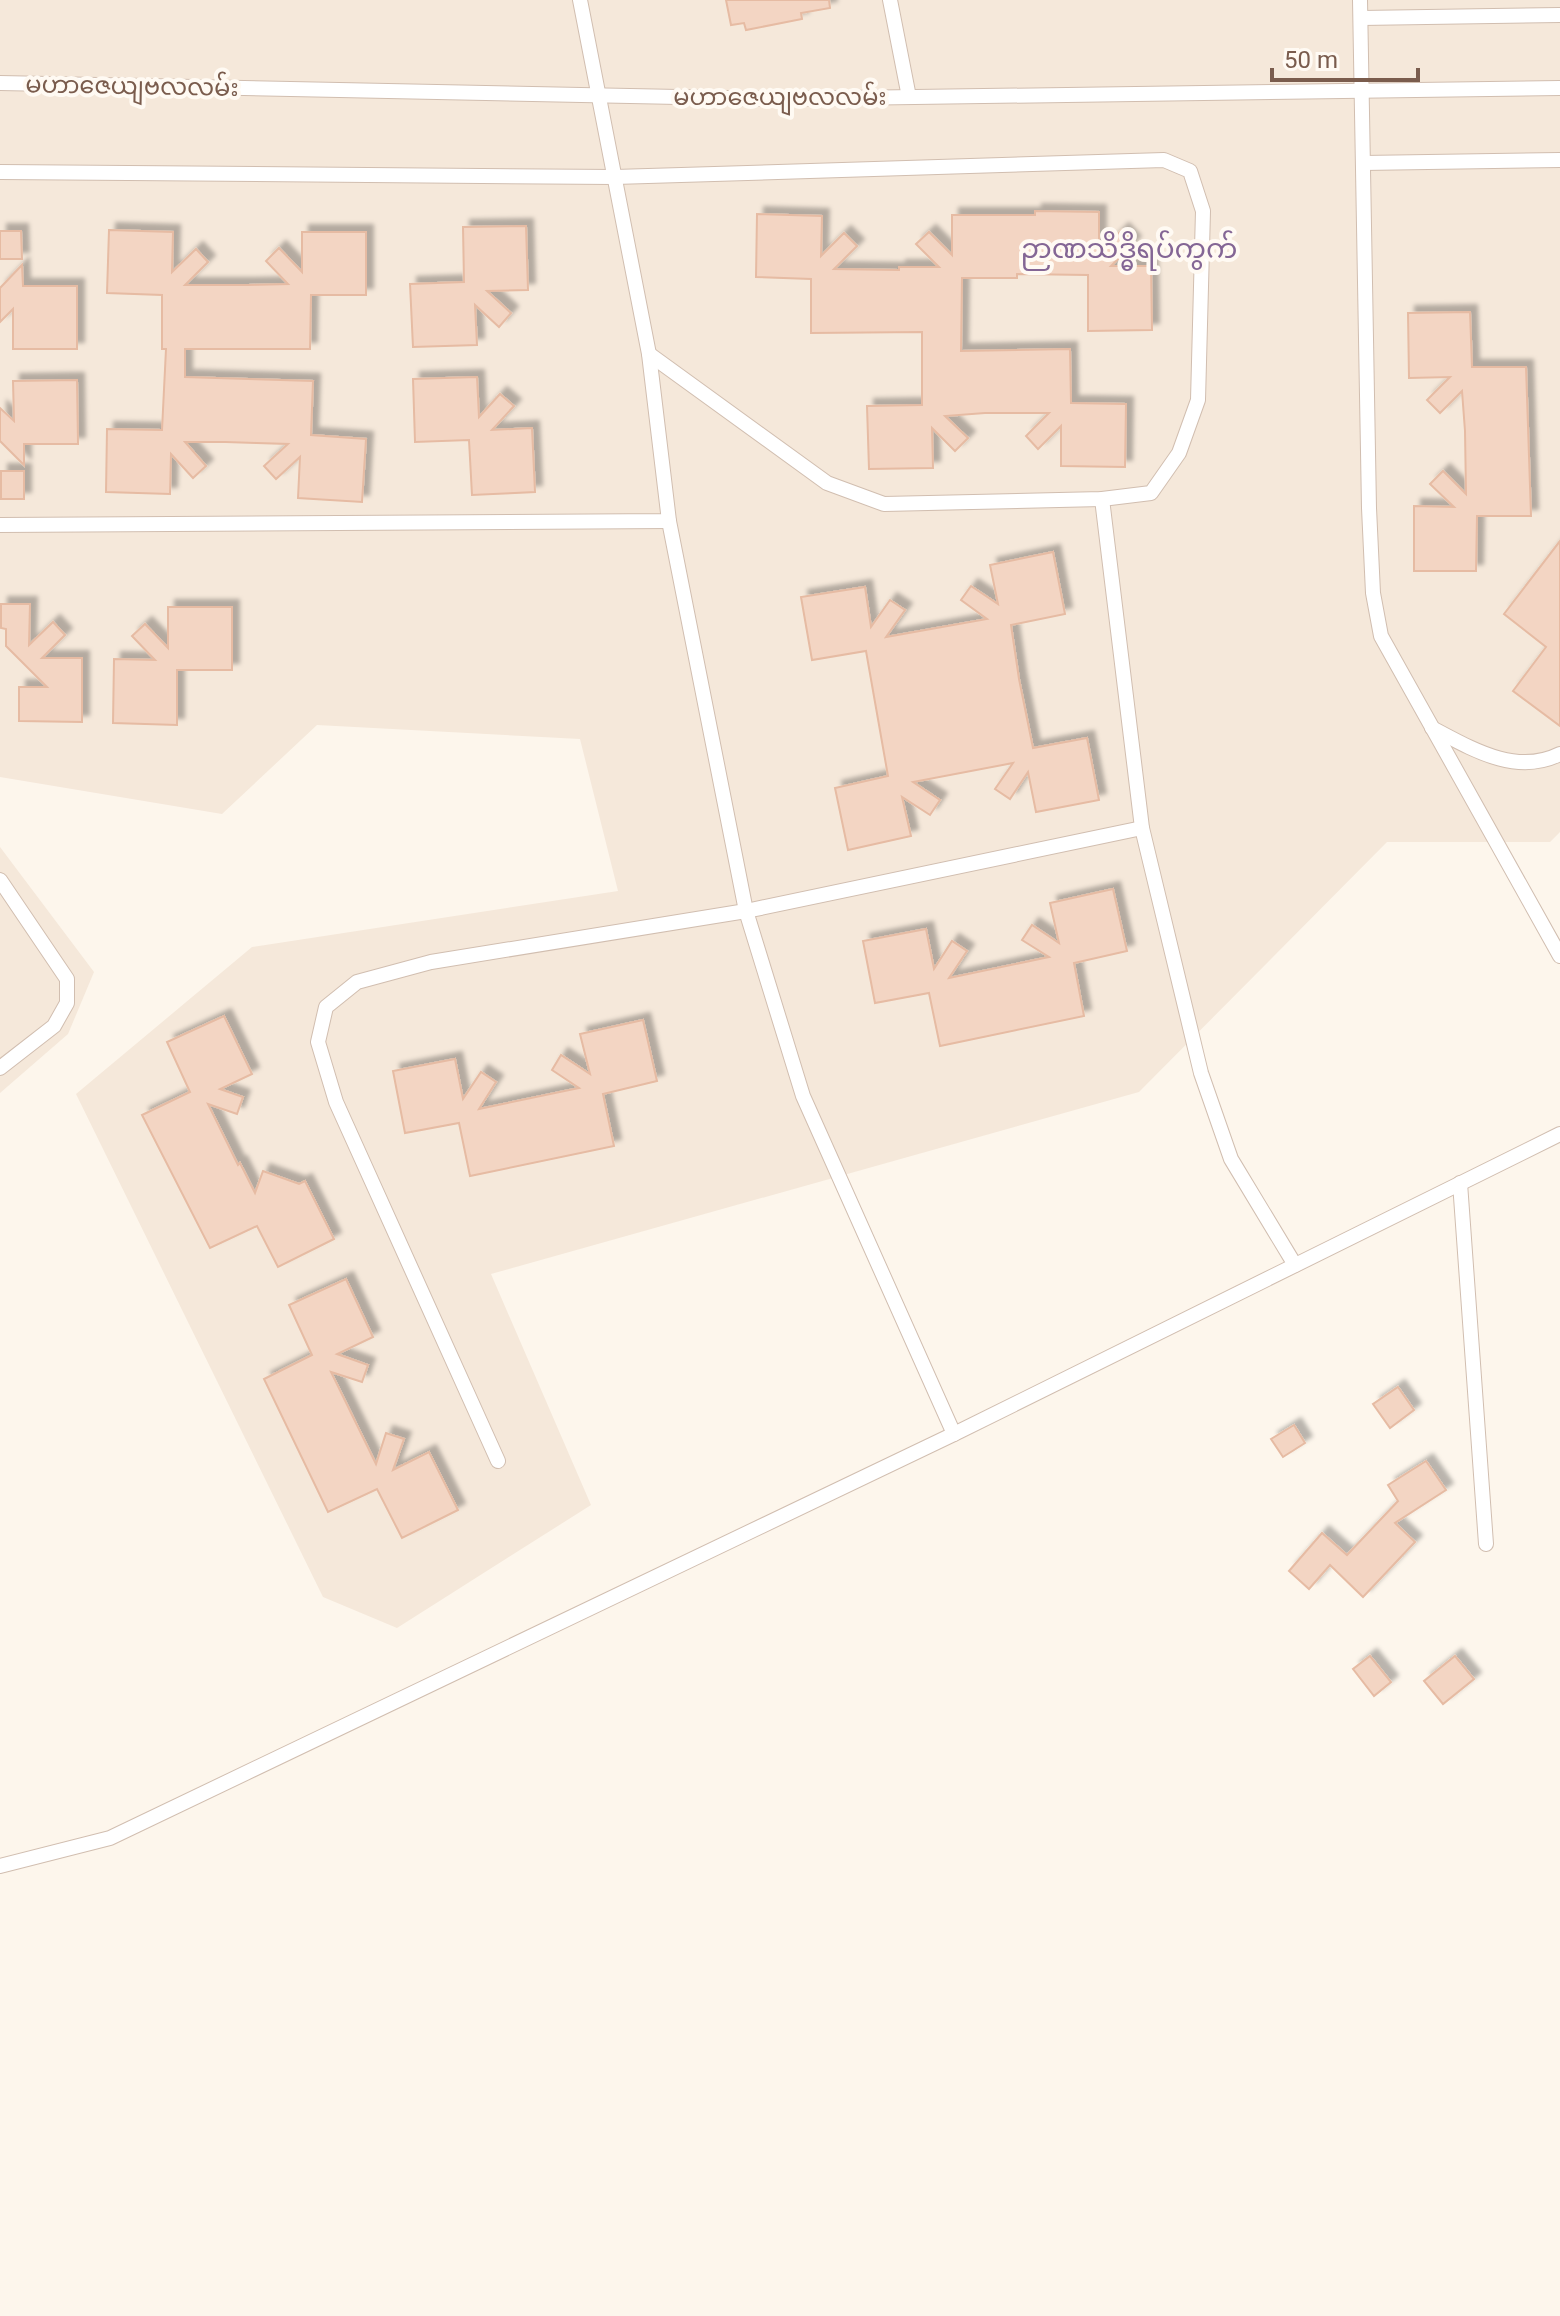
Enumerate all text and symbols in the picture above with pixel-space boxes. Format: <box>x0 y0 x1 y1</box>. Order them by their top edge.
scale bar <box>1272 32 1418 82</box>
text: 50 m <box>1284 46 1338 74</box>
street label: မဟာဇေယျဗလလမ်း <box>25 68 239 107</box>
street label: မဟာဇေယျဗလလမ်း <box>673 81 887 116</box>
district label: ဉာဏသိဒ္ဓိရပ်ကွက် <box>1020 230 1238 271</box>

